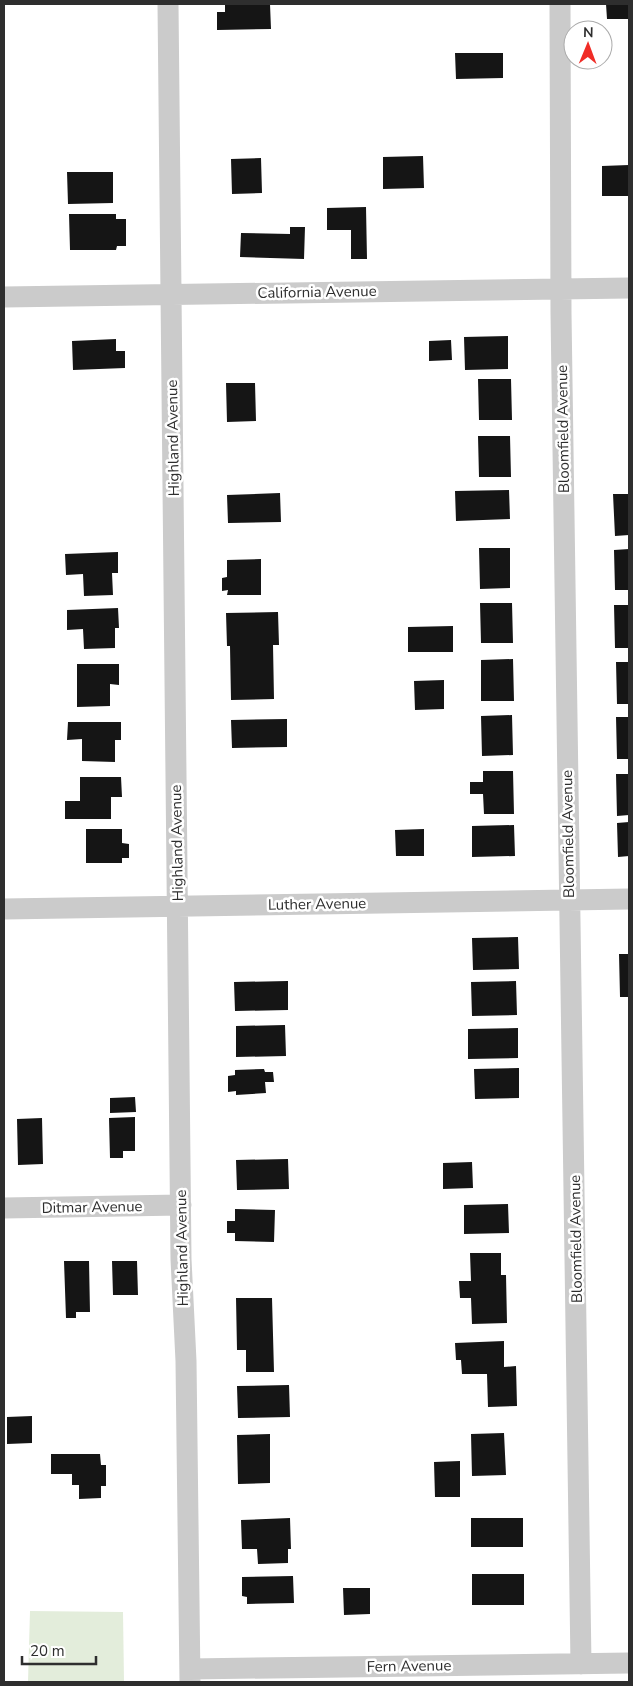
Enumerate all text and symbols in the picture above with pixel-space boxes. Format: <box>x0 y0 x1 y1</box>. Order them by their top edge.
north arrow <box>563 20 613 70</box>
text: N <box>583 23 594 42</box>
street label: California Avenue <box>257 281 377 303</box>
street label: Bloomfield Avenue <box>552 365 574 493</box>
street label: Highland Avenue <box>162 379 184 497</box>
street label: Bloomfield Avenue <box>557 770 579 898</box>
street label: Highland Avenue <box>166 784 188 902</box>
street label: Luther Avenue <box>268 893 366 915</box>
street label: Bloomfield Avenue <box>565 1175 587 1303</box>
street label: Highland Avenue <box>171 1189 193 1307</box>
street label: Ditmar Avenue <box>41 1196 143 1218</box>
scale bar <box>22 1634 96 1666</box>
text: 20 m <box>30 1641 65 1661</box>
street label: Fern Avenue <box>366 1655 452 1677</box>

